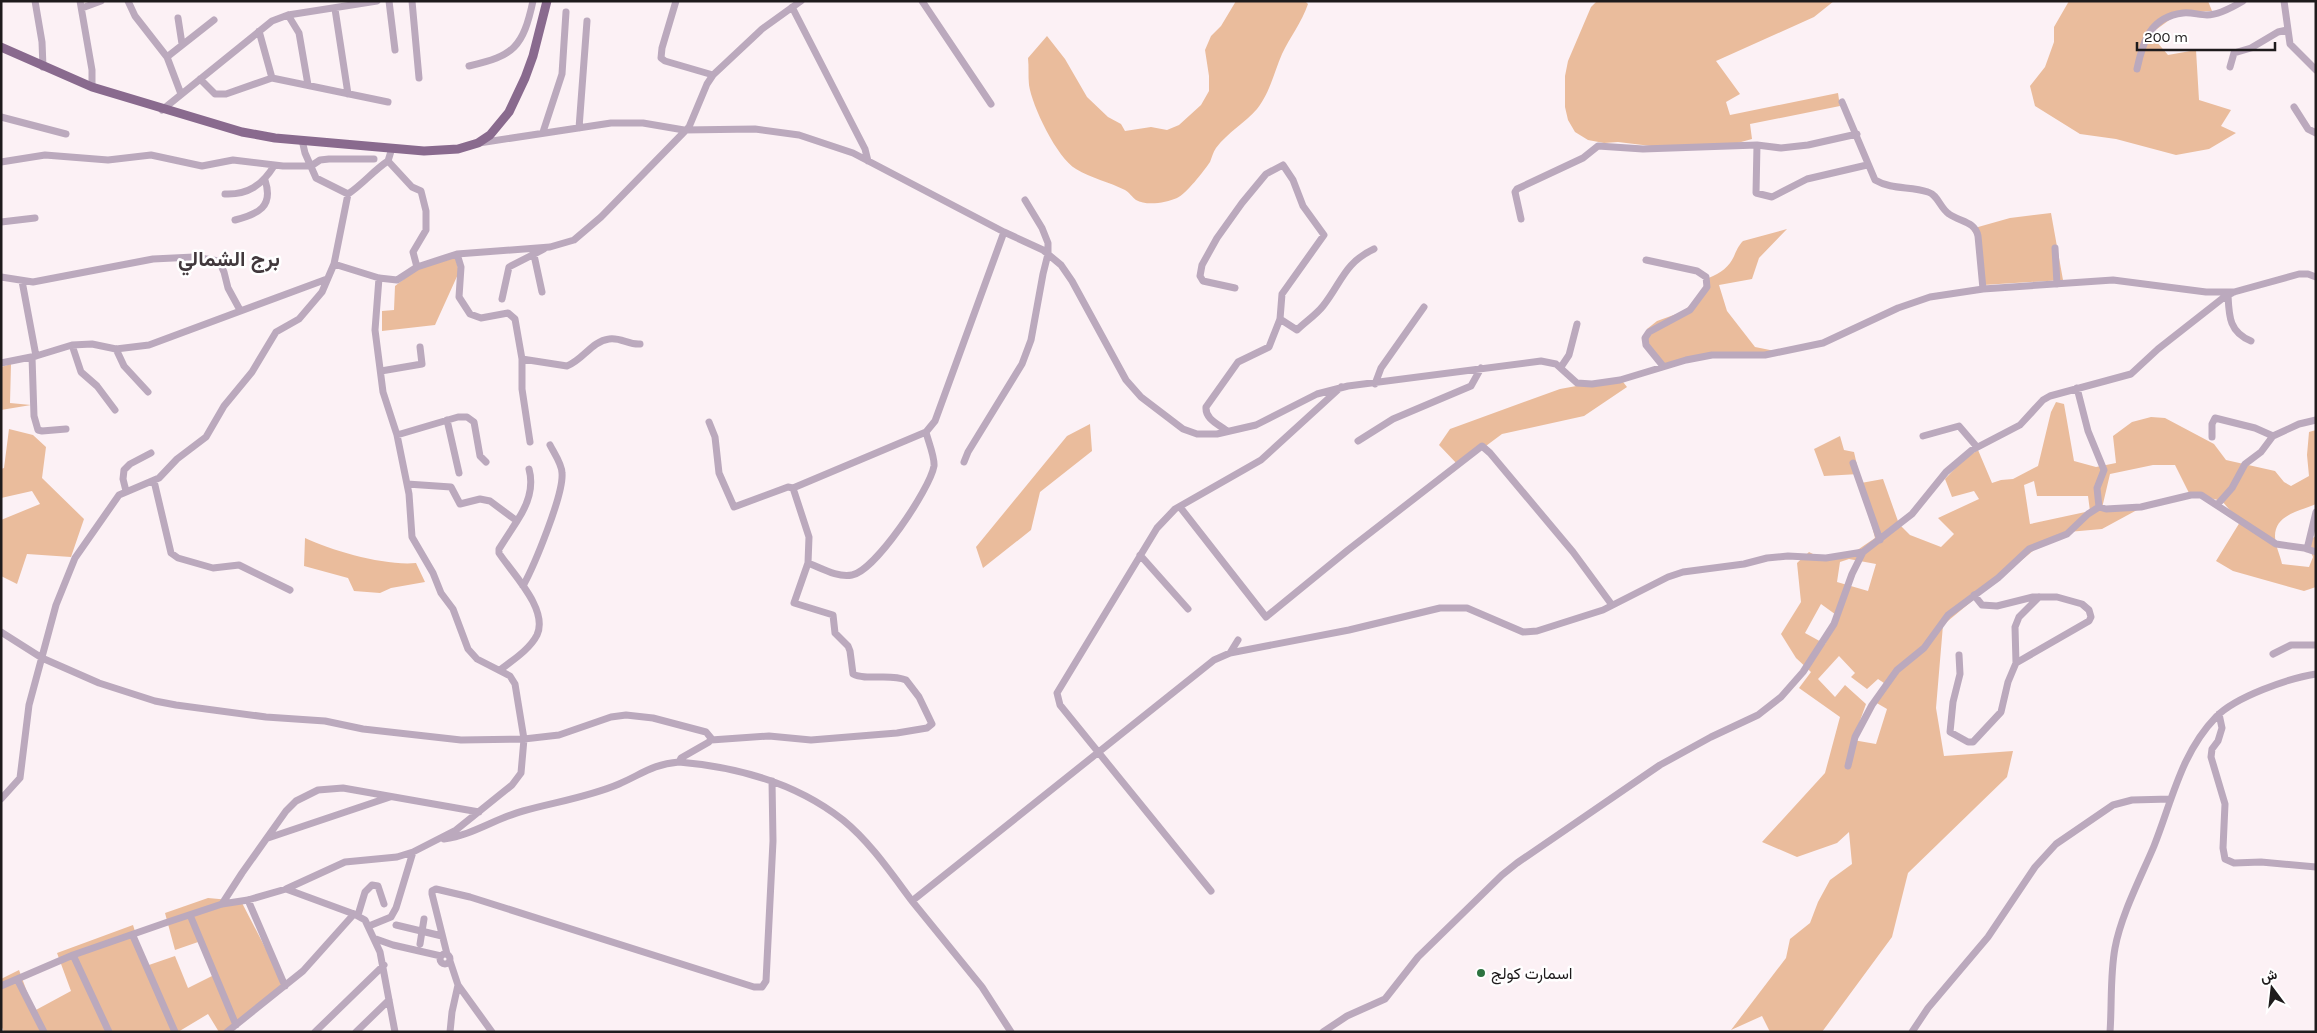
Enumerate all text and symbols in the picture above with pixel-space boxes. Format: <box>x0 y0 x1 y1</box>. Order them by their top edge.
scale bar <box>2137 20 2274 52</box>
text: 200 m <box>2144 28 2188 46</box>
district label: برج الشمالي <box>178 247 280 276</box>
north arrow <box>2247 963 2297 1013</box>
place label: اسمارت كولج <box>1491 964 1573 985</box>
text: ش <box>2258 965 2279 986</box>
marker: اسمارت كولج <box>1475 967 1487 979</box>

